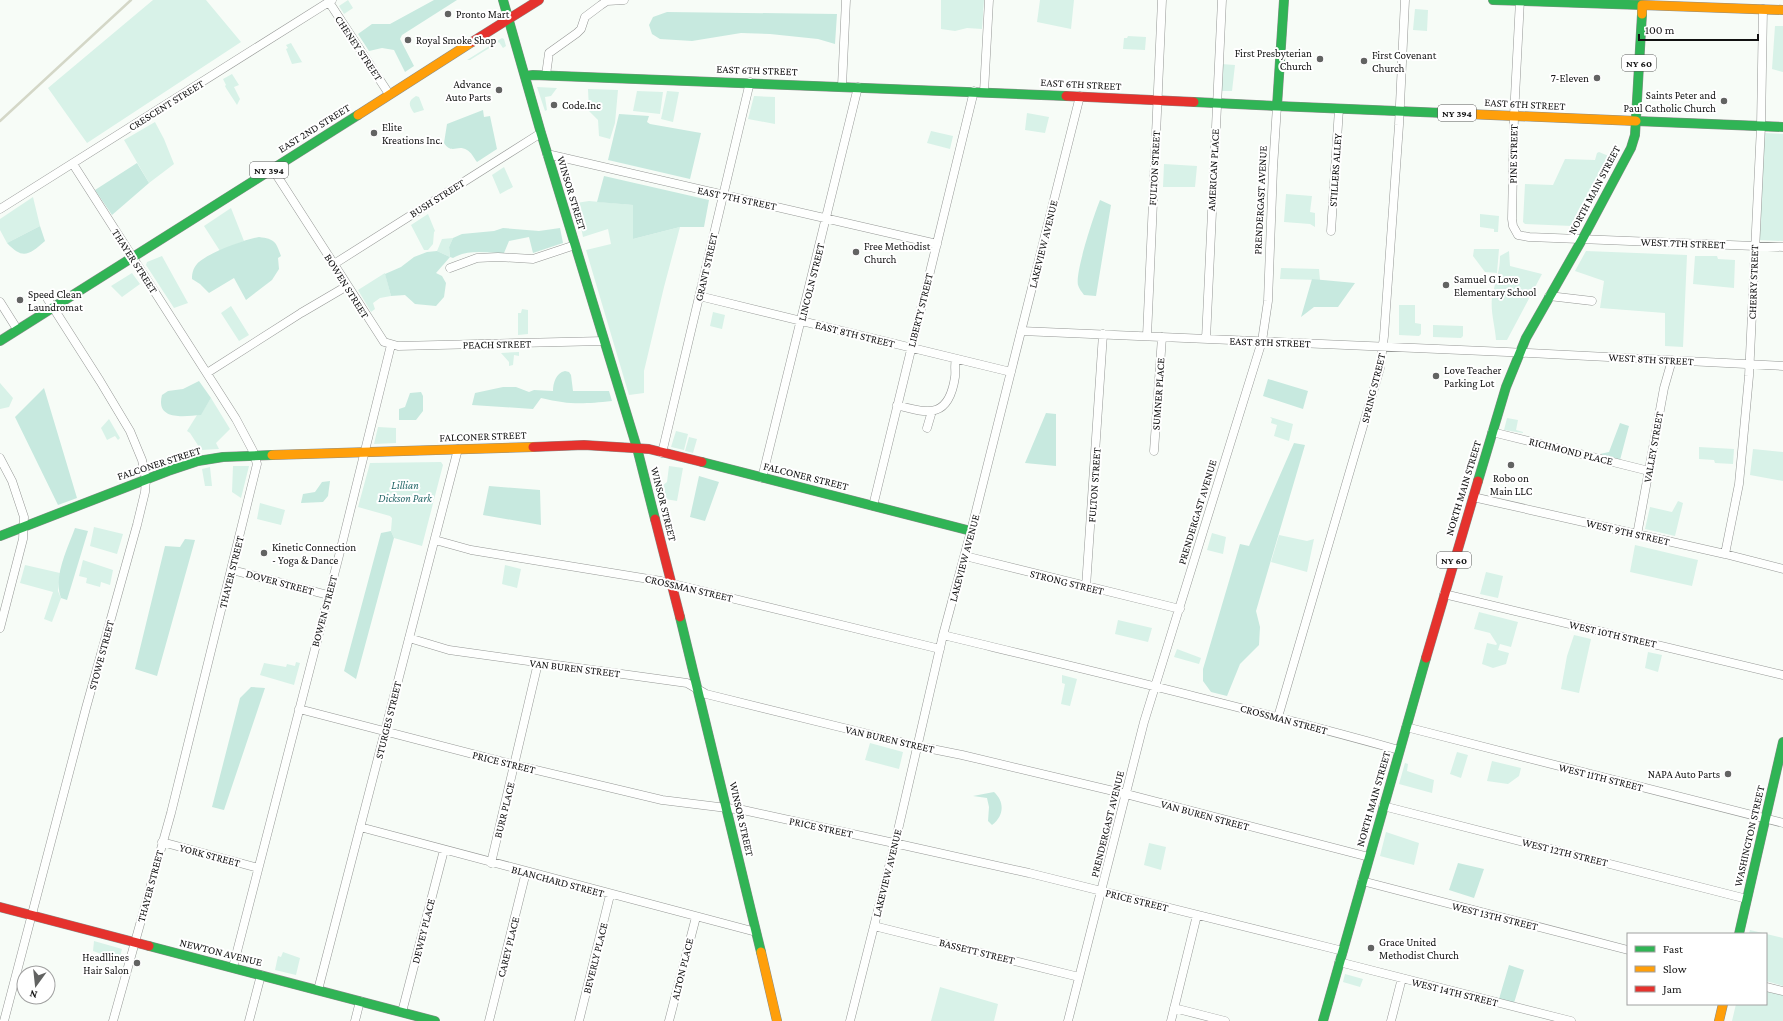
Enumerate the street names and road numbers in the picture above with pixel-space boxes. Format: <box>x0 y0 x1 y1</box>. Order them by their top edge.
street label: CHENEY STREET <box>333 13 385 83</box>
road number: NY 60 <box>1622 55 1656 71</box>
street label: EAST 6TH STREET <box>716 63 798 77</box>
street label: EAST 6TH STREET <box>1040 76 1122 92</box>
street label: CRESCENT STREET <box>126 77 206 133</box>
street label: EAST 6TH STREET <box>1484 96 1566 112</box>
street label: EAST 2ND STREET <box>276 101 352 155</box>
road number: NY 394 <box>1438 105 1476 121</box>
street label: PINE STREET <box>1506 124 1520 184</box>
street label: AMERICAN PLACE <box>1205 129 1221 211</box>
street label: FULTON STREET <box>1146 130 1162 206</box>
street label: STILLERS ALLEY <box>1326 133 1344 207</box>
street label: NORTH MAIN STREET <box>1566 144 1622 236</box>
street label: PRENDERGAST AVENUE <box>1251 145 1269 255</box>
street label: WINSOR STREET <box>555 155 589 231</box>
road number: NY 394 <box>250 162 288 178</box>
street label: BUSH STREET <box>407 176 467 220</box>
street label: EAST 7TH STREET <box>696 184 778 212</box>
street label: LAKEVIEW AVENUE <box>1026 199 1060 289</box>
street label: THAYER STREET <box>110 227 160 295</box>
street label: GRANT STREET <box>692 232 720 302</box>
street label: WEST 7TH STREET <box>1640 236 1726 250</box>
street label: LINCOLN STREET <box>796 242 826 322</box>
street label: CHERRY STREET <box>1746 245 1760 319</box>
street label: BOWEN STREET <box>322 252 372 320</box>
street label: LIBERTY STREET <box>905 272 935 348</box>
street label: EAST 8TH STREET <box>814 318 896 350</box>
street label: EAST 8TH STREET <box>1229 335 1311 349</box>
street label: PEACH STREET <box>463 337 531 351</box>
street label: WEST 8TH STREET <box>1608 351 1694 367</box>
street label: SPRING STREET <box>1359 352 1387 424</box>
street label: SUMNER PLACE <box>1149 357 1167 431</box>
street label: VALLEY STREET <box>1641 411 1665 483</box>
street label: FALCONER STREET <box>439 428 527 444</box>
street label: RICHMOND PLACE <box>1528 435 1614 467</box>
street label: NORTH MAIN STREET <box>1443 439 1483 537</box>
street label: FALCONER STREET <box>116 444 202 482</box>
street label: FULTON STREET <box>1085 447 1103 523</box>
street label: PRENDERGAST AVENUE <box>1175 458 1219 566</box>
street label: FALCONER STREET <box>762 460 850 492</box>
street label: WINSOR STREET <box>649 465 679 543</box>
street label: LAKEVIEW AVENUE <box>947 513 981 603</box>
street label: WEST 9TH STREET <box>1585 517 1671 547</box>
street label: THAYER STREET <box>216 535 246 609</box>
road number: NY 60 <box>1437 552 1471 568</box>
street label: DOVER STREET <box>245 567 315 597</box>
street label: STRONG STREET <box>1029 567 1105 597</box>
street label: CROSSMAN STREET <box>644 572 734 604</box>
street label: BOWEN STREET <box>309 574 339 648</box>
street label: WEST 10TH STREET <box>1568 618 1658 650</box>
street label: STOWE STREET <box>86 619 116 691</box>
street label: VAN BUREN STREET <box>529 656 621 680</box>
street label: STURGES STREET <box>373 680 403 760</box>
street label: CROSSMAN STREET <box>1239 702 1329 736</box>
street label: VAN BUREN STREET <box>844 723 936 755</box>
street label: PRICE STREET <box>471 748 537 776</box>
street label: NORTH MAIN STREET <box>1354 750 1392 848</box>
street label: WEST 11TH STREET <box>1557 761 1645 793</box>
street label: PRENDERGAST AVENUE <box>1088 770 1126 878</box>
street label: WINSOR STREET <box>728 780 756 858</box>
street label: BURR PLACE <box>491 781 517 839</box>
street label: WASHINGTON STREET <box>1732 784 1766 888</box>
street label: VAN BUREN STREET <box>1159 797 1251 833</box>
street label: PRICE STREET <box>788 814 854 840</box>
street label: LAKEVIEW AVENUE <box>870 828 904 918</box>
street label: WEST 12TH STREET <box>1521 835 1609 869</box>
street label: YORK STREET <box>178 841 242 869</box>
street label: THAYER STREET <box>135 849 165 923</box>
street label: BLANCHARD STREET <box>510 863 606 899</box>
street label: PRICE STREET <box>1104 886 1170 914</box>
street label: DEWEY PLACE <box>409 897 437 965</box>
street label: WEST 13TH STREET <box>1451 899 1539 933</box>
street label: CAREY PLACE <box>495 915 521 979</box>
street label: BEVERLY PLACE <box>580 921 610 995</box>
street label: NEWTON AVENUE <box>179 936 263 968</box>
street label: BASSETT STREET <box>938 936 1016 966</box>
street label: ALTON PLACE <box>669 937 695 1001</box>
street label: WEST 14TH STREET <box>1410 975 1500 1009</box>

